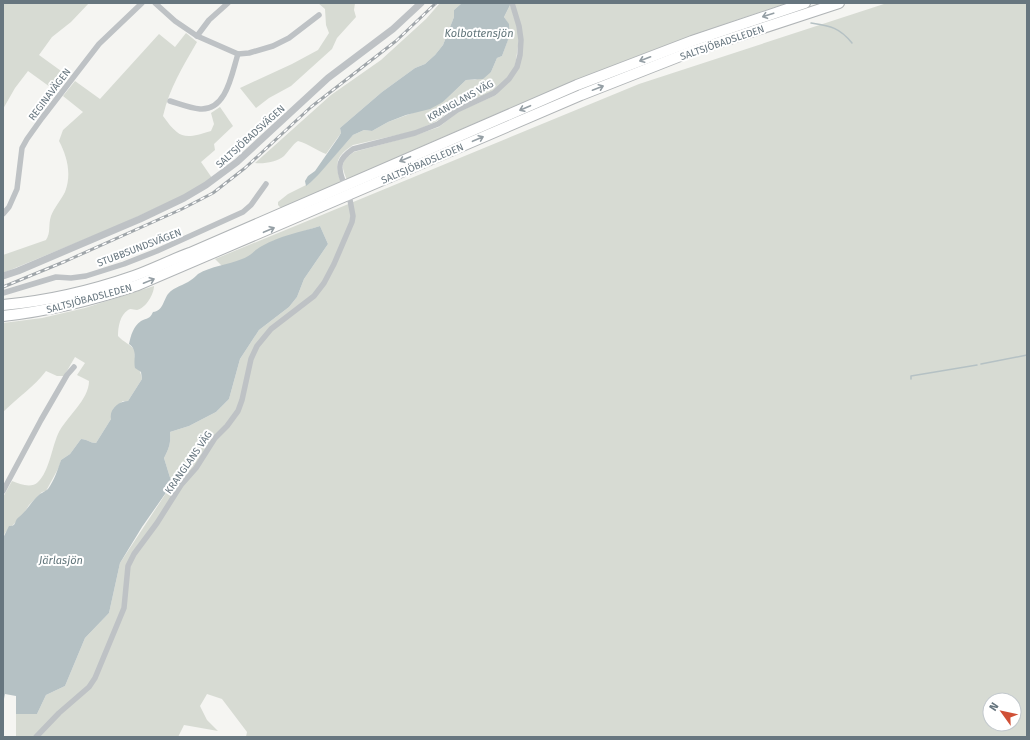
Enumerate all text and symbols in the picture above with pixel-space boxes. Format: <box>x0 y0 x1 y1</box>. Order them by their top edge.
one-way arrow <box>761 12 774 19</box>
street label: SALTSJÖBADSLEDEN <box>678 21 766 63</box>
water label: Kolbottensjön <box>444 27 514 40</box>
one-way arrow <box>640 55 652 63</box>
street label: REGINAVÄGEN <box>25 65 73 123</box>
street label: KRANGLANS VÄG <box>424 76 496 124</box>
one-way arrow <box>591 84 603 92</box>
street label: SALTSJÖBADSVÄGEN <box>212 101 288 171</box>
one-way arrow <box>519 104 531 112</box>
one-way arrow <box>472 135 484 142</box>
street label: SALTSJÖBADSLEDEN <box>379 139 465 187</box>
one-way arrow <box>400 156 412 163</box>
street label: STUBBSUNDSVÄGEN <box>95 224 183 270</box>
one-way arrow <box>262 225 274 233</box>
one-way arrow <box>143 276 155 284</box>
street label: SALTSJÖBADSLEDEN <box>45 280 133 316</box>
street label: KRANGLANS VÄG <box>161 428 215 496</box>
water label: Järlasjön <box>38 554 83 567</box>
north arrow <box>982 692 1022 732</box>
text: N <box>987 700 1001 713</box>

